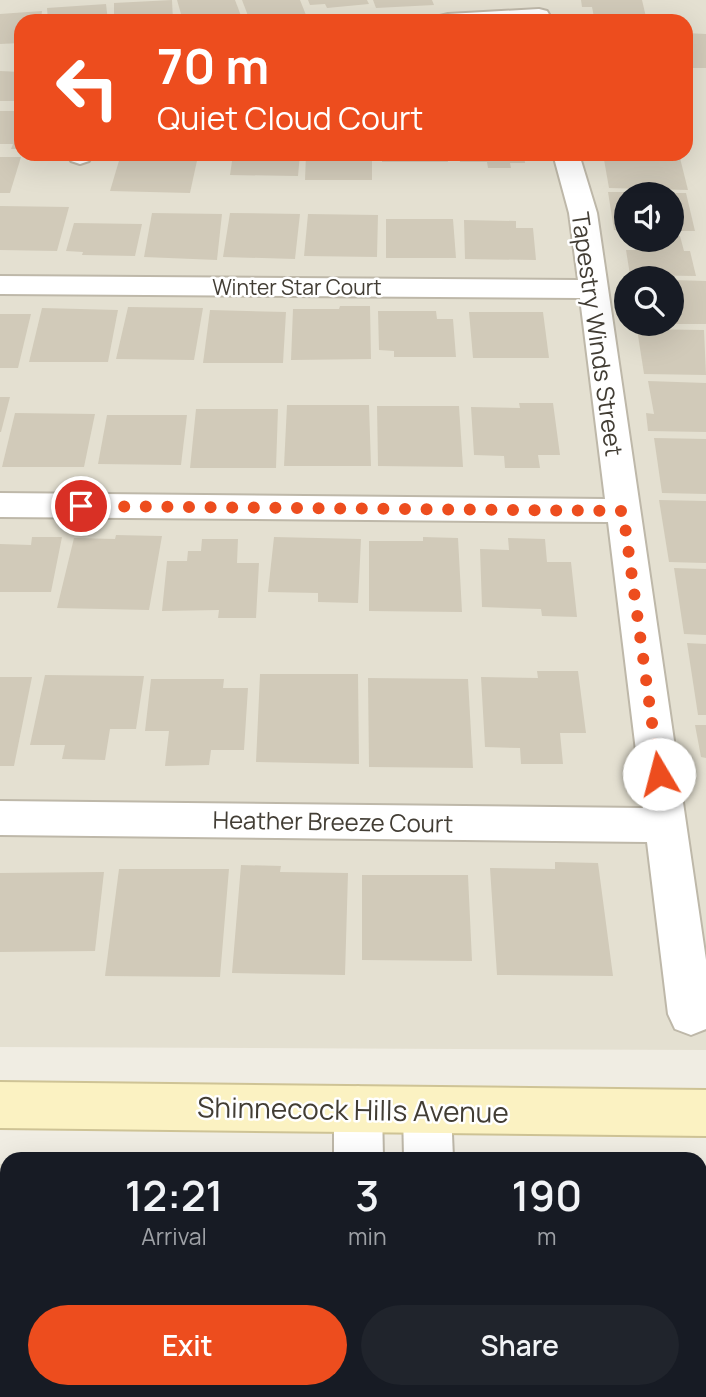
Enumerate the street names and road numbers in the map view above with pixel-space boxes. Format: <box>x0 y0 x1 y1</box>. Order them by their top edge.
street label: Tapestry Winds Street <box>565 210 631 458</box>
street label: Winter Star Court <box>212 273 382 301</box>
street label: Heather Breeze Court <box>212 802 454 840</box>
street label: Shinnecock Hills Avenue <box>197 1087 509 1131</box>

